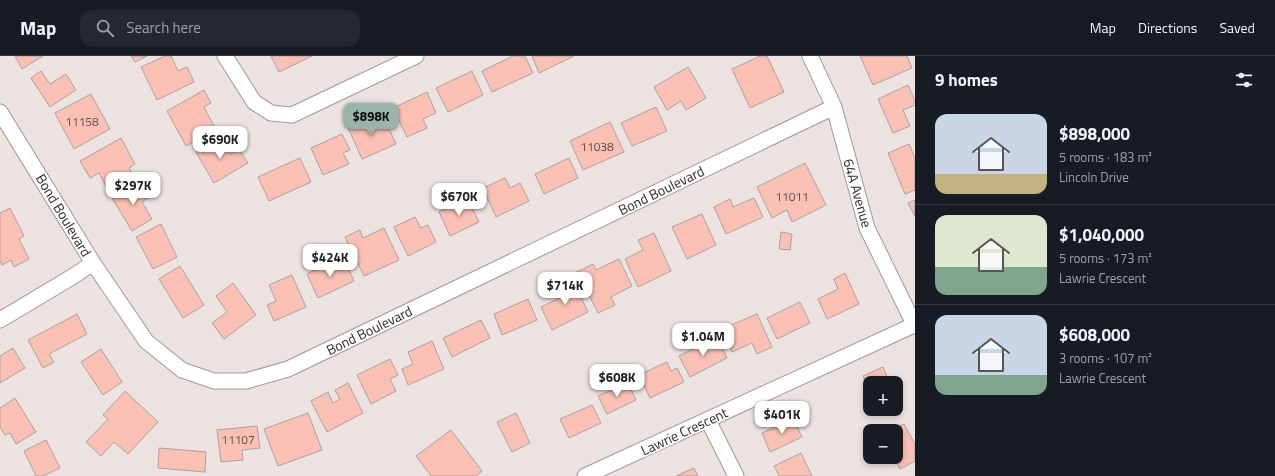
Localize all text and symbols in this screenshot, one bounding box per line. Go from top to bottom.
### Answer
search box [80,10,360,46]
text: Map [20,13,56,42]
text: Search here [126,16,201,39]
icon: search [94,17,116,39]
text: Map [1090,17,1116,38]
text: Directions [1138,17,1197,38]
text: Saved [1219,17,1255,38]
text: 9 homes [935,67,998,93]
icon: filters [1233,69,1255,91]
pin: $898K [343,103,399,137]
text: $898K [353,106,389,126]
house number: 11158 [65,112,99,131]
text: $898,000 [1059,121,1130,147]
pin: $690K [192,126,248,160]
text: $690K [202,129,238,149]
icon: home [967,130,1015,178]
house number: 11038 [580,137,614,156]
text: 5 rooms · 183 m² [1059,147,1152,167]
street label: 64A Avenue [838,156,878,230]
street label: Bond Boulevard [614,160,708,220]
text: Lincoln Drive [1059,167,1129,187]
street label: Bond Boulevard [31,170,97,260]
pin: $297K [105,172,161,206]
text: $297K [115,175,151,195]
pin: $670K [431,183,487,217]
text: $670K [441,186,477,206]
house number: 11011 [775,187,809,206]
text: $1,040,000 [1059,222,1144,248]
icon: home [967,231,1015,279]
pin: $424K [302,244,358,278]
text: $424K [312,247,348,267]
text: 5 rooms · 173 m² [1059,248,1152,268]
text: Lawrie Crescent [1059,268,1146,288]
pin: $714K [537,272,593,306]
text: $714K [547,275,583,295]
street label: Bond Boulevard [322,300,416,360]
text: $608,000 [1059,322,1130,348]
pin: $1.04M [670,323,736,357]
text: $1.04M [681,326,725,346]
icon: home [967,331,1015,379]
text: 3 rooms · 107 m² [1059,348,1152,368]
pin: $608K [589,364,645,398]
text: $608K [599,367,635,387]
text: Lawrie Crescent [1059,368,1146,388]
map controls [863,376,903,464]
button: + [863,376,903,416]
pin: $401K [754,401,810,435]
street label: Lawrie Crescent [637,402,731,460]
text: $401K [764,404,800,424]
button: − [863,424,903,464]
house number: 11107 [221,430,255,449]

